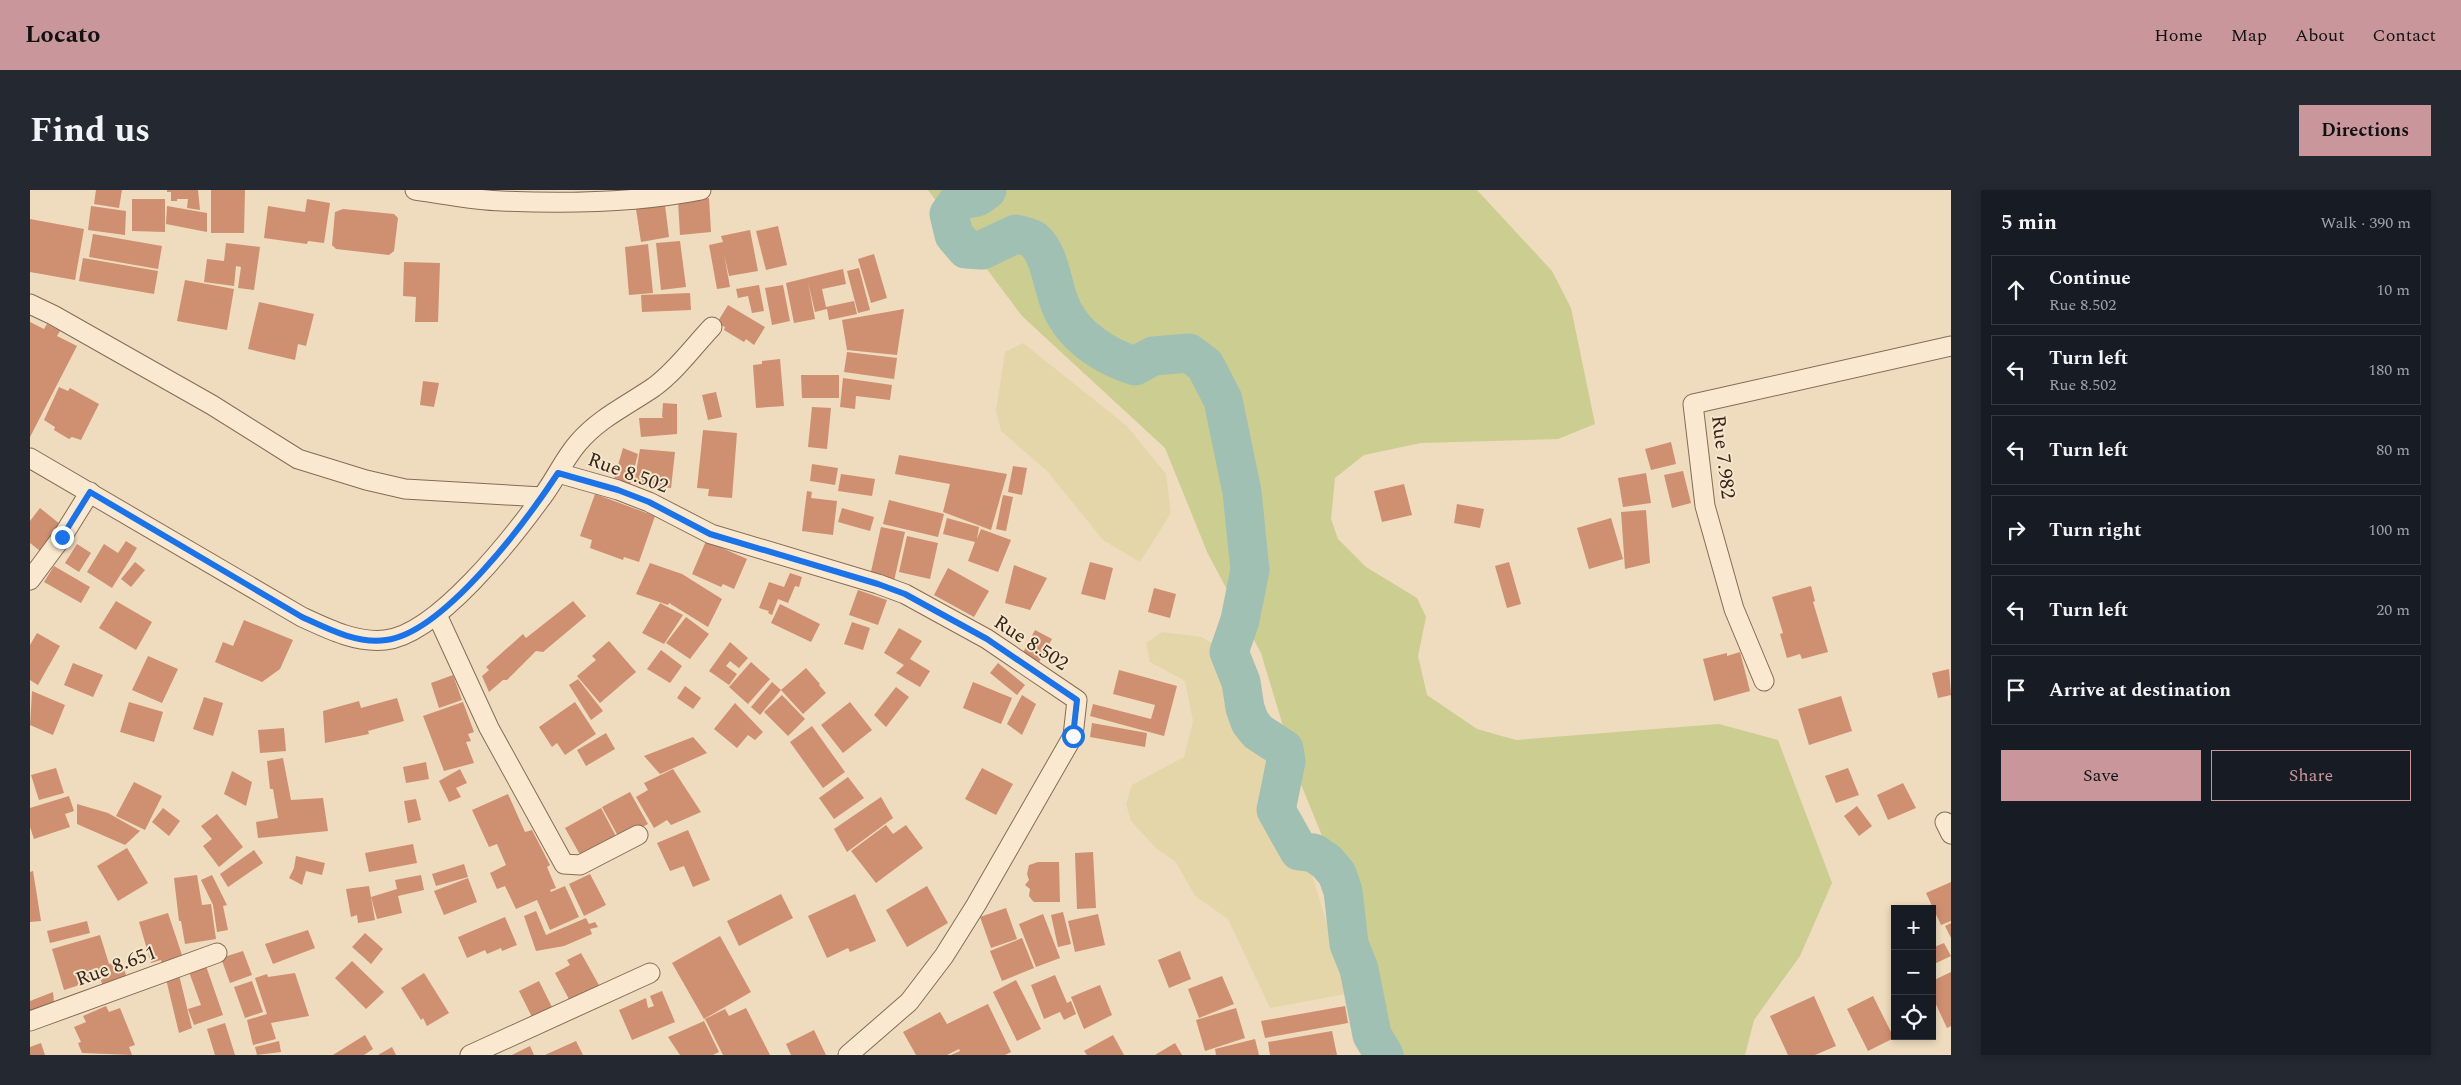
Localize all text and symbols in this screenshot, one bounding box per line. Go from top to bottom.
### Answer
text: Locato [25,17,100,53]
text: Home [2154,22,2203,49]
text: Map [2231,22,2267,49]
text: About [2295,22,2345,49]
text: Contact [2373,22,2436,49]
text: Find us [30,104,150,157]
button: Directions [2299,105,2431,156]
text: 5 min [2001,207,2057,239]
text: Walk · 390 m [2320,211,2411,235]
text: Continue [2049,264,2131,293]
icon: ahead [2002,276,2030,304]
text: 10 m [2376,278,2410,302]
text: Rue 8.502 [2049,293,2116,317]
text: Turn left [2049,344,2128,373]
icon: left [2002,356,2030,384]
text: 180 m [2368,358,2410,382]
text: Rue 8.502 [2049,373,2116,397]
street label: Rue 7.982 [1703,413,1743,501]
icon: left [2002,436,2030,464]
text: Turn left [2049,436,2128,465]
text: 80 m [2376,438,2410,462]
street label: Rue 8.502 [583,445,673,501]
icon: right [2002,516,2030,544]
text: Turn right [2049,516,2142,545]
text: 100 m [2368,518,2410,542]
route end [51,526,74,549]
icon: left [2002,596,2030,624]
text: Turn left [2049,596,2128,625]
text: 20 m [2376,598,2410,622]
street label: Rue 8.502 [988,608,1074,678]
icon: arrive [2002,676,2030,704]
text: Arrive at destination [2049,676,2231,705]
route start [1062,725,1085,748]
button: Save [2001,750,2201,801]
button: Share [2211,750,2411,801]
map controls [1891,905,1936,1040]
button: + [1891,905,1936,950]
street label: Rue 8.651 [71,938,161,994]
button: − [1891,950,1936,995]
button: locate [1891,995,1936,1040]

